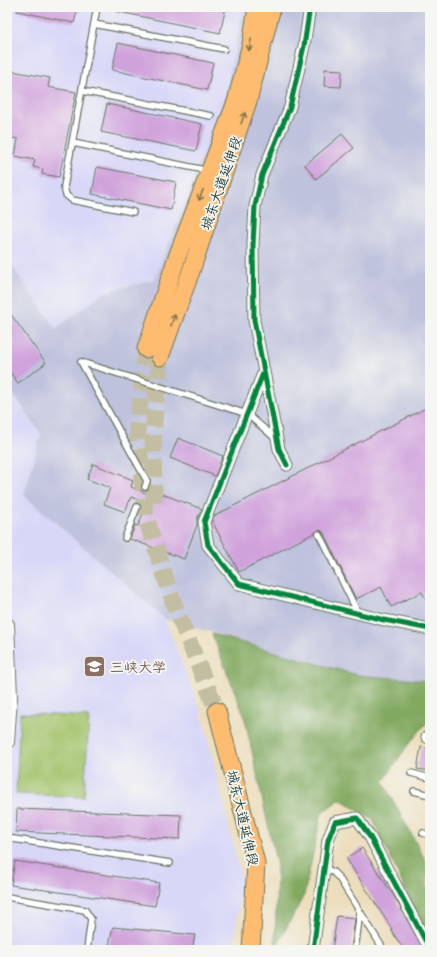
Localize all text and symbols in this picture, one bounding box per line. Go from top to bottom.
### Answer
one-way arrow [246,39,254,52]
one-way arrow [240,111,247,124]
street label: 城东大道延伸段 [197,134,248,233]
one-way arrow [196,189,204,201]
one-way arrow [170,314,178,326]
school or university icon: 三峡大学 [82,654,108,680]
place label: 三峡大学 [110,659,166,679]
street label: 城东大道延伸段 [220,768,262,868]

